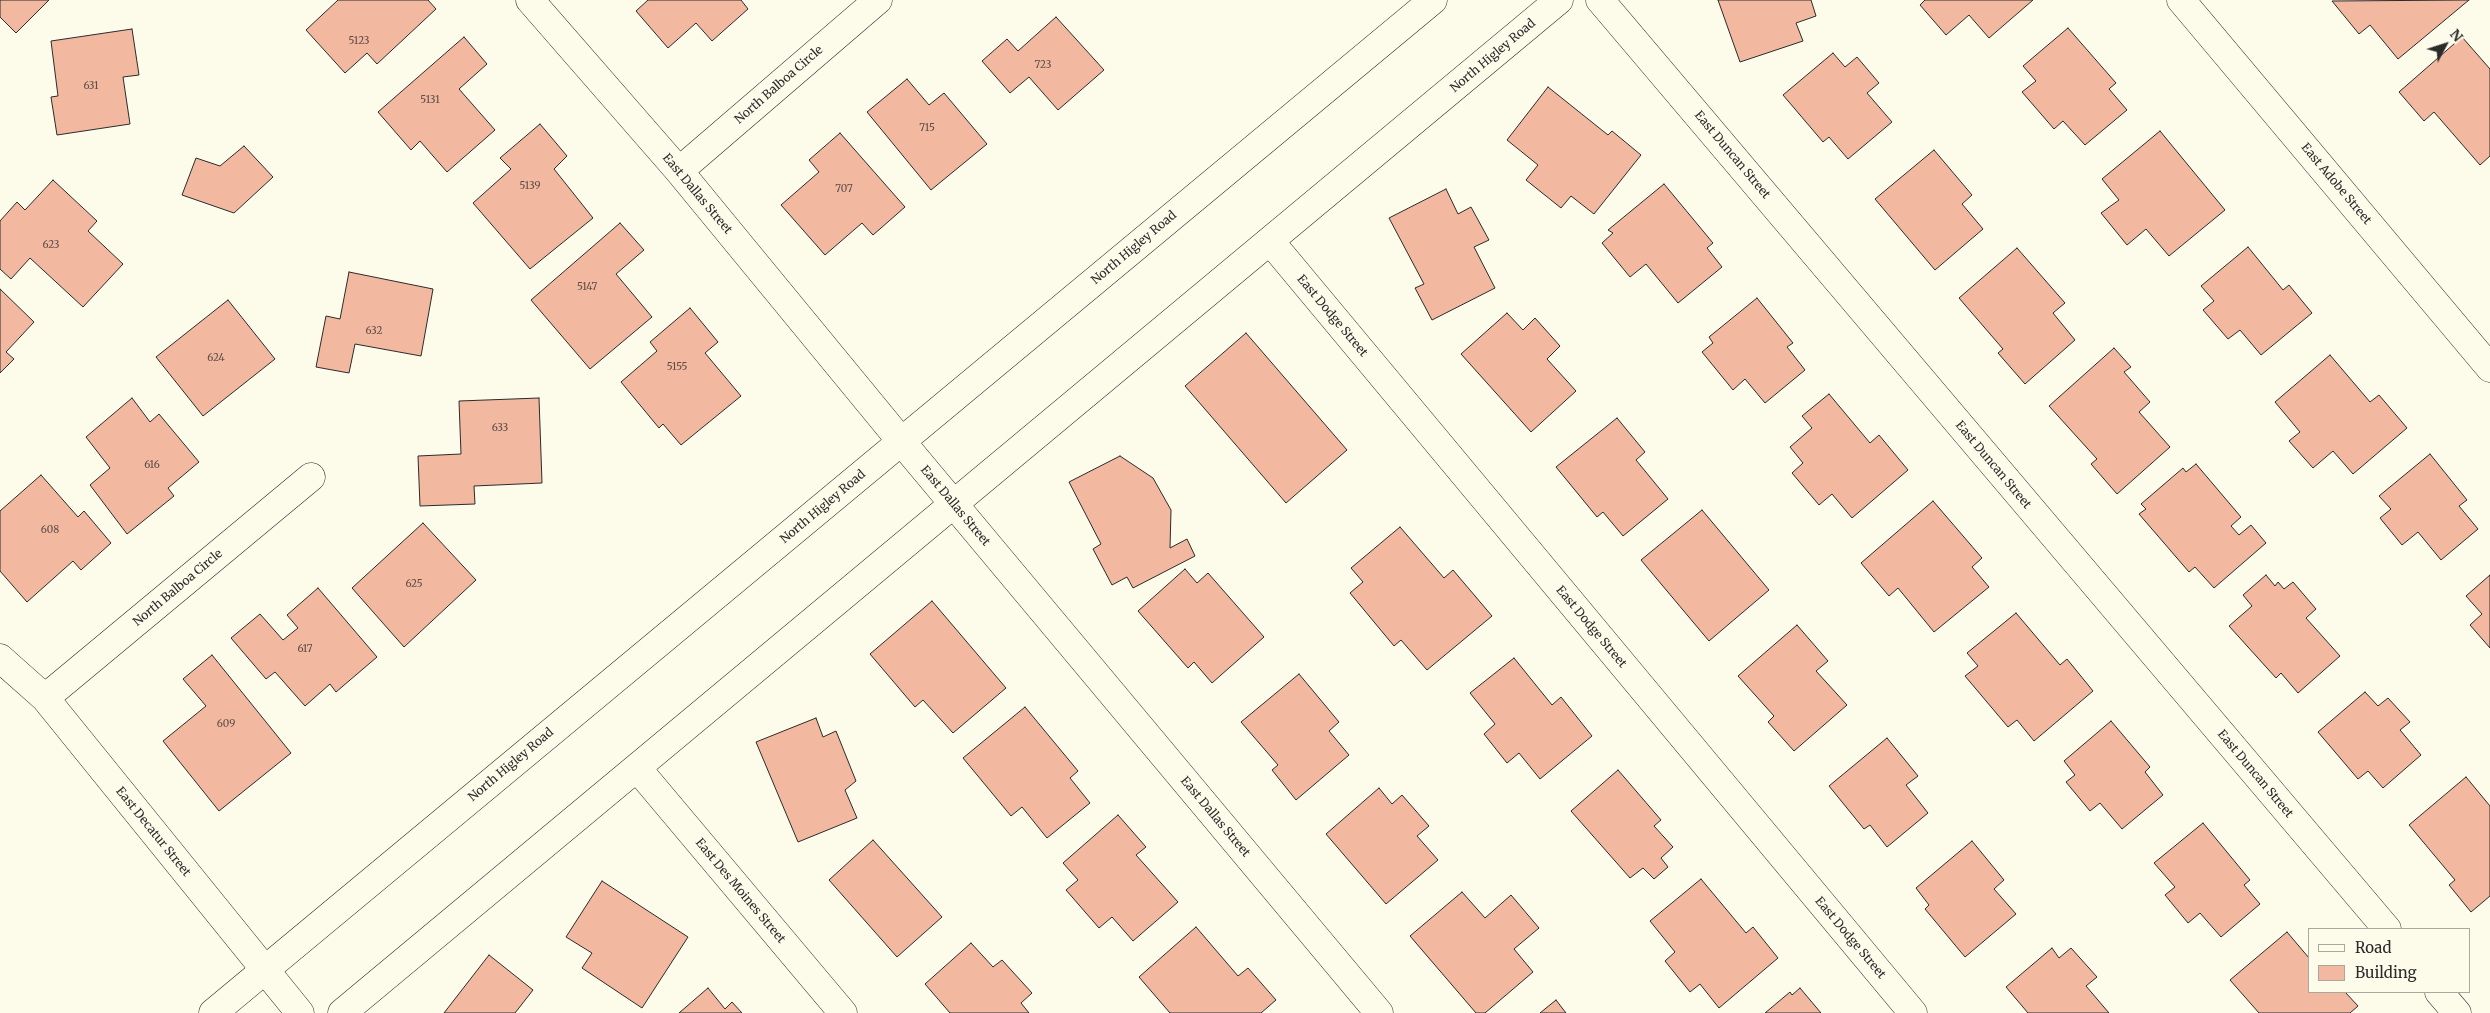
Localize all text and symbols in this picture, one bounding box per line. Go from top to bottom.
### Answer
street label: North Higley Road [1448,16,1538,96]
north arrow [2420,20,2470,70]
text: N [2446,25,2467,45]
house number: 5123 [348,35,370,47]
street label: North Balboa Circle [732,43,826,127]
house number: 723 [1035,59,1051,71]
house number: 631 [83,80,99,92]
house number: 5131 [420,94,440,106]
street label: East Duncan Street [1691,108,1773,202]
house number: 715 [919,122,935,134]
street label: East Adobe Street [2298,140,2374,228]
street label: East Dallas Street [659,151,735,237]
house number: 5139 [519,180,541,192]
house number: 707 [835,183,853,195]
street label: North Higley Road [1089,208,1179,288]
house number: 623 [43,239,59,251]
street label: East Dodge Street [1294,272,1370,360]
house number: 5147 [577,281,597,293]
house number: 632 [366,325,382,337]
house number: 624 [207,352,225,364]
house number: 5155 [667,361,687,373]
street label: East Duncan Street [1952,418,2034,512]
house number: 633 [492,422,508,434]
house number: 616 [144,459,160,471]
street label: East Dallas Street [917,463,993,549]
street label: North Higley Road [778,467,868,547]
house number: 608 [41,524,59,536]
street label: North Balboa Circle [130,547,226,629]
house number: 625 [405,578,423,590]
street label: East Dodge Street [1553,583,1629,671]
house number: 617 [297,643,313,655]
house number: 609 [217,718,235,730]
street label: North Higley Road [466,725,556,805]
street label: East Duncan Street [2214,727,2296,821]
street label: East Dallas Street [1177,774,1253,860]
street label: East Decatur Street [113,784,193,880]
street label: East Des Moines Street [692,836,788,946]
street label: East Dodge Street [1812,894,1888,982]
legend [2308,928,2470,993]
text: Road [2355,938,2391,957]
text: Building [2355,963,2417,982]

